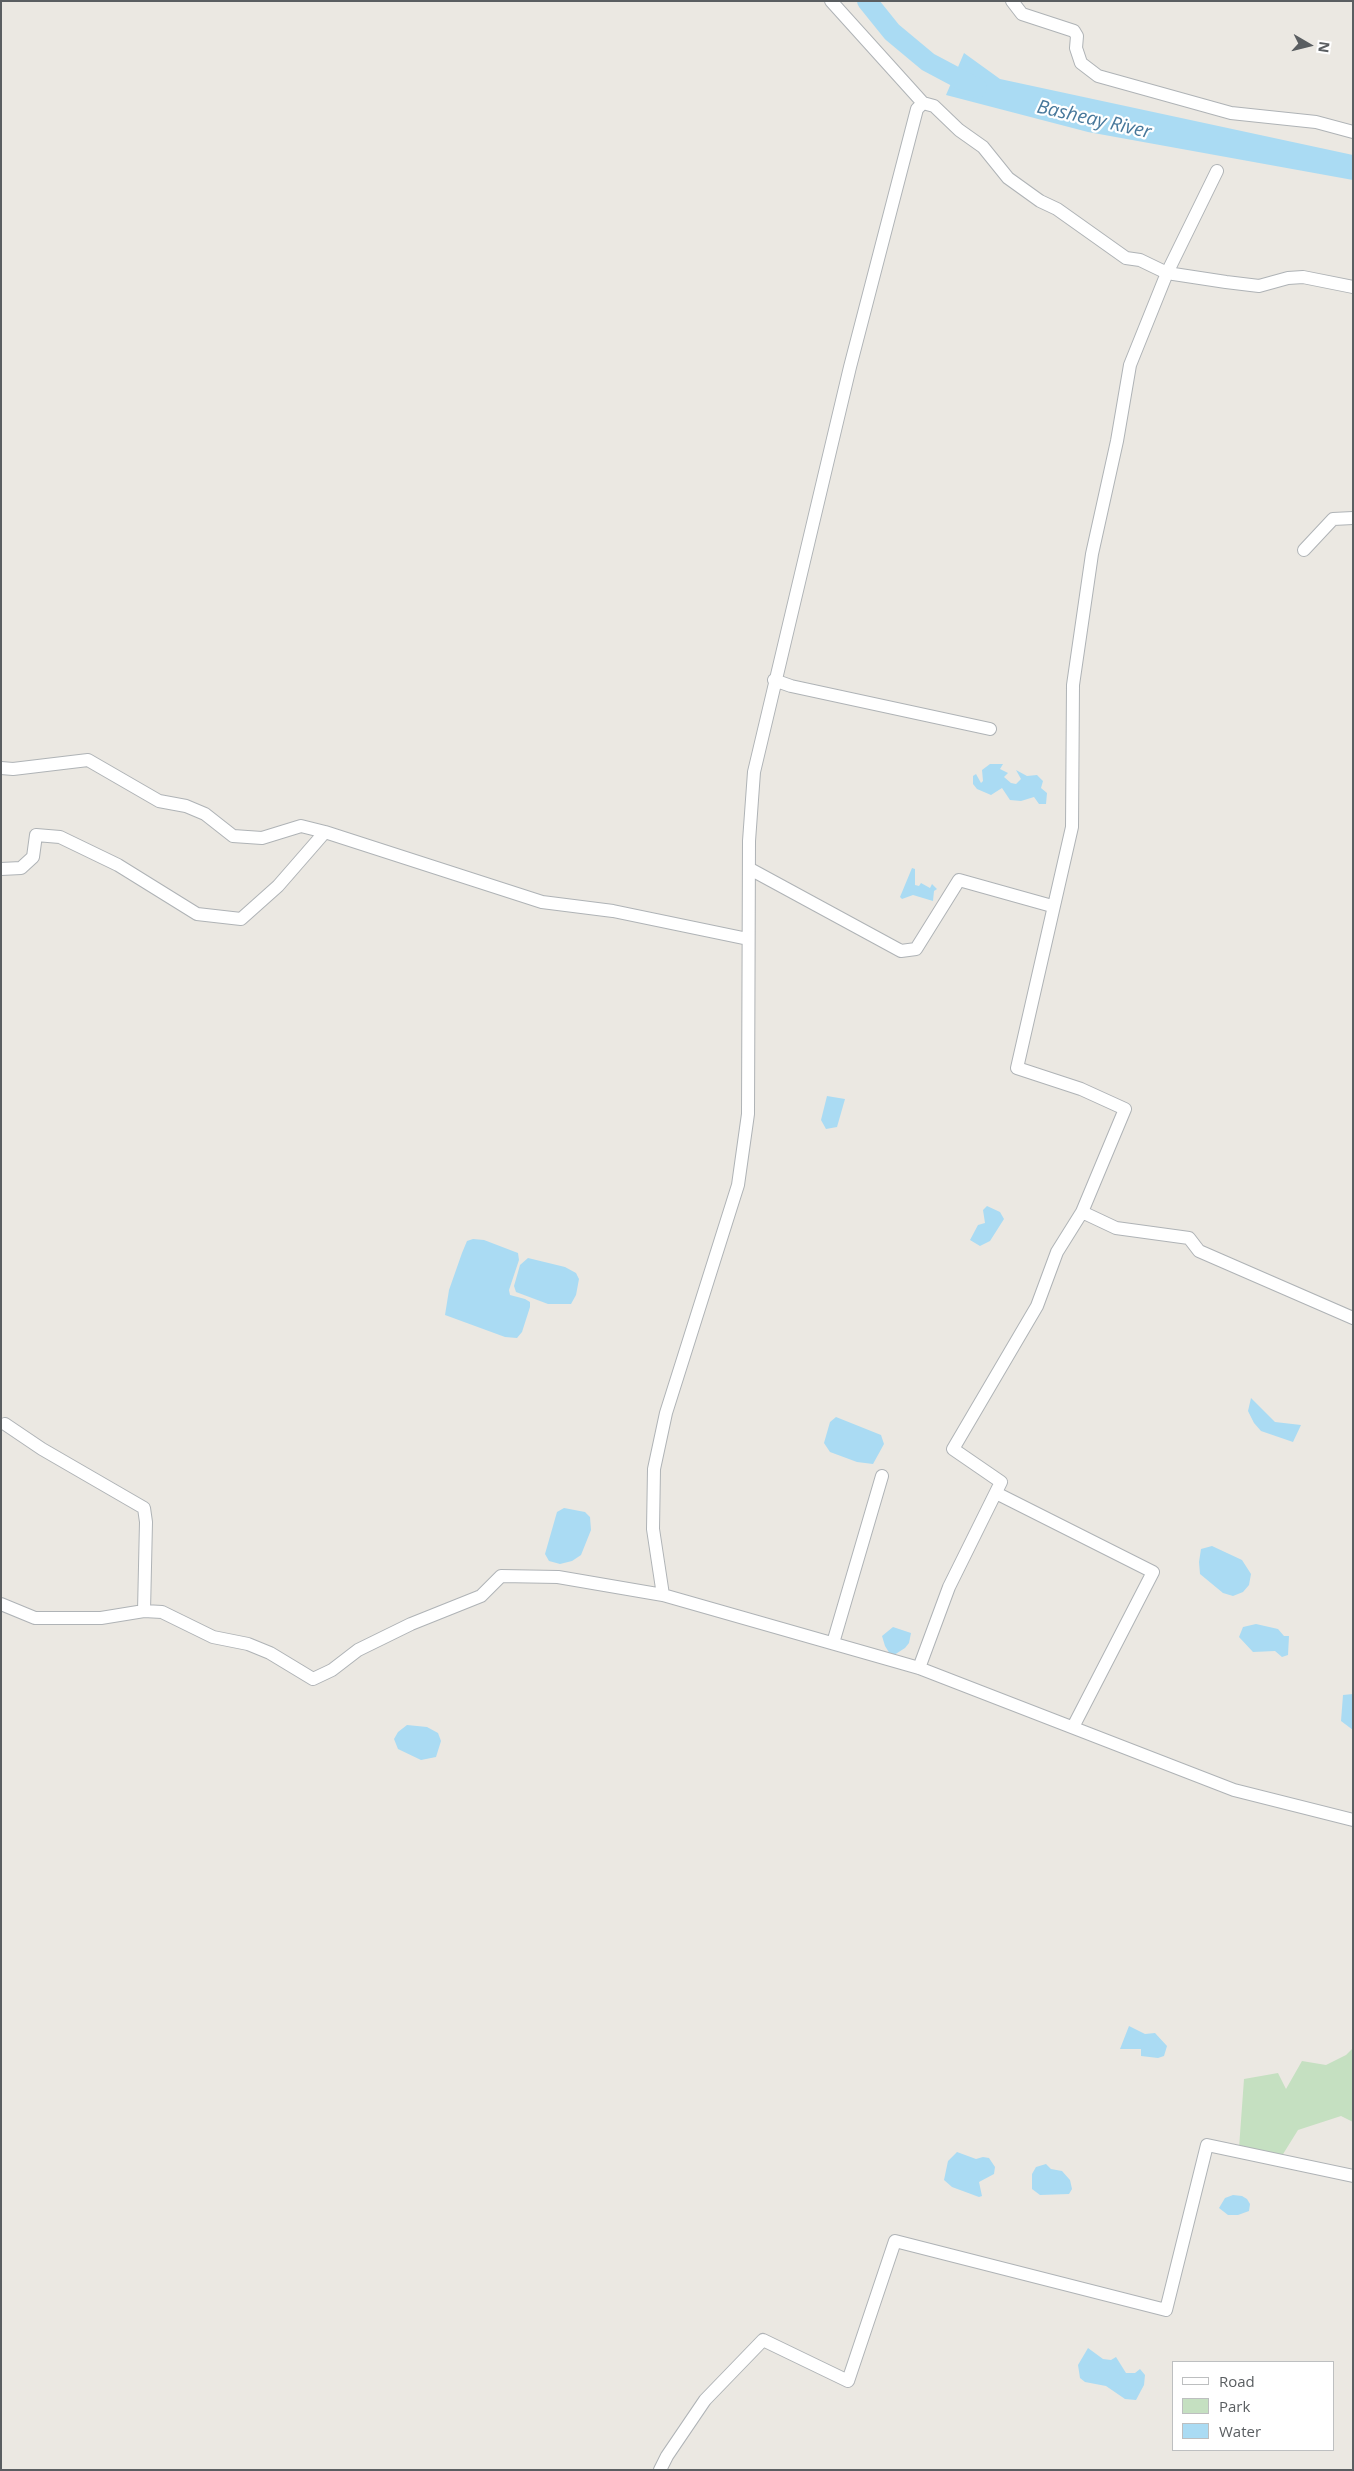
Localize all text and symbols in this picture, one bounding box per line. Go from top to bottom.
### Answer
north arrow [1284,20,1334,70]
text: N [1314,40,1335,54]
water label: Basheay River [1035,96,1153,144]
legend [1172,2361,1334,2451]
text: Road [1219,2371,1255,2391]
text: Park [1219,2396,1250,2416]
text: Water [1219,2421,1261,2441]

